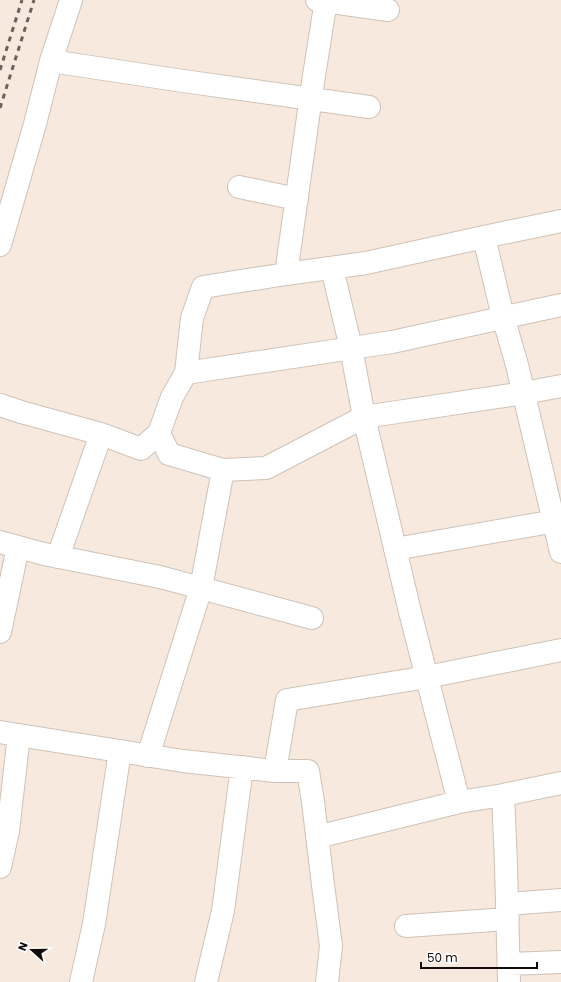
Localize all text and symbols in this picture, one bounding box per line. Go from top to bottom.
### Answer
north arrow [12,930,52,970]
text: N [14,940,32,953]
scale bar [421,944,537,970]
text: 50 m [427,949,458,966]

